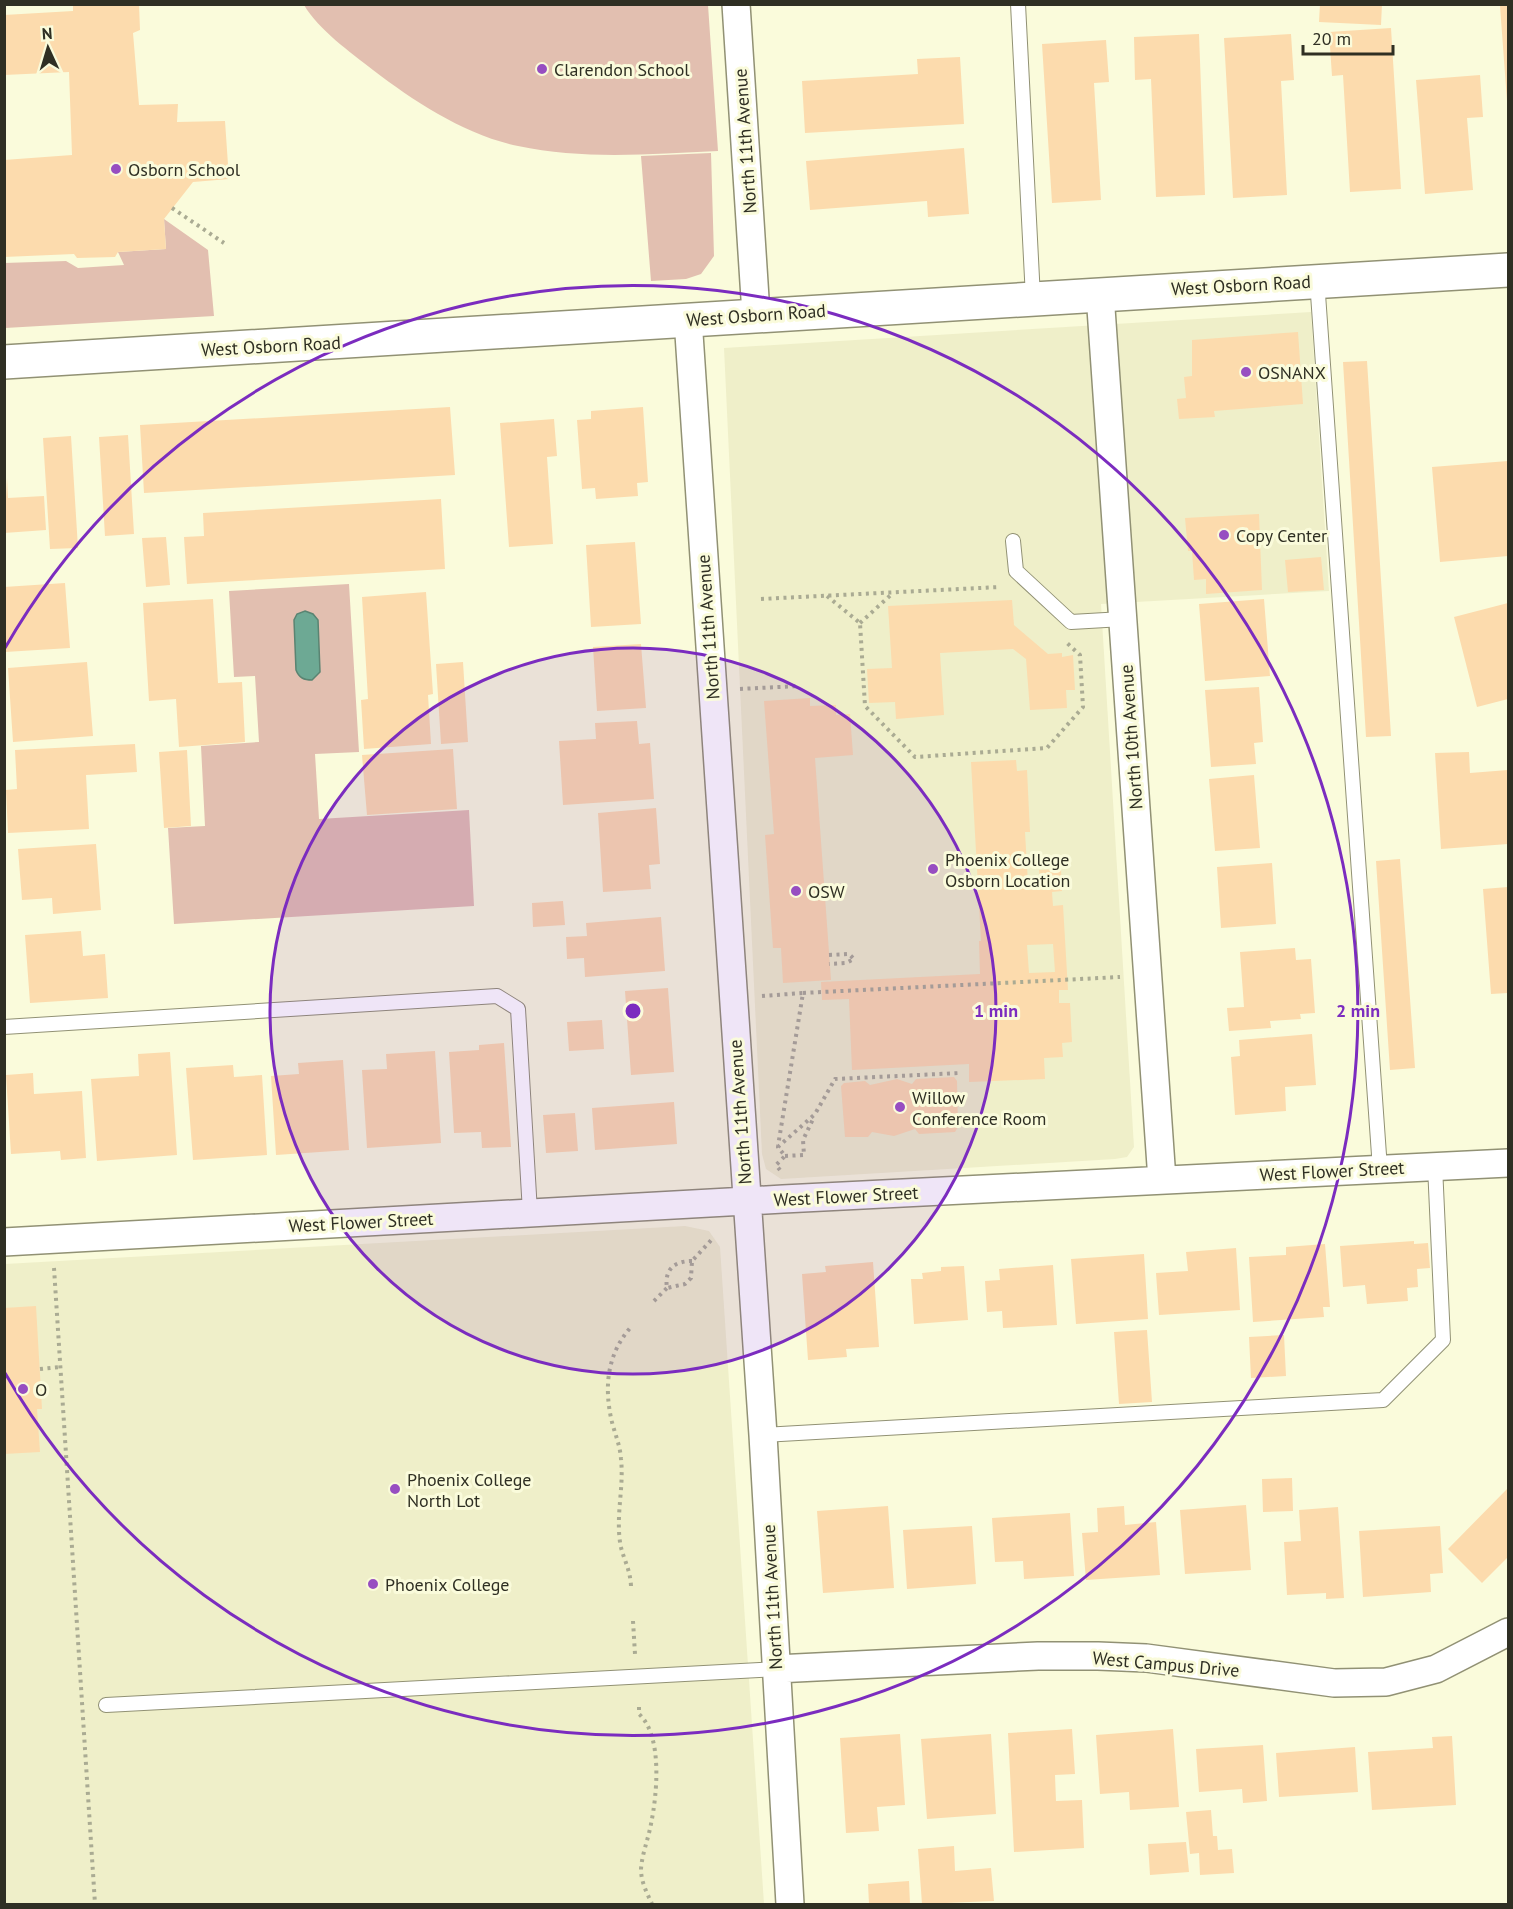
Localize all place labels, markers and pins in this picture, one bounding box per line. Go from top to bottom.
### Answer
place label: Clarendon School [554,58,690,81]
marker: Clarendon School [535,62,549,76]
place label: Osborn School [128,158,241,181]
marker: Osborn School [109,162,123,176]
place label: OSNANX [1258,361,1326,384]
marker: OSNANX [1239,365,1253,379]
place label: Copy Center [1236,524,1327,547]
marker: Copy Center [1217,528,1231,542]
place label: Phoenix College Osborn Location [945,848,1070,892]
marker: Phoenix College Osborn Location [926,862,940,876]
place label: OSW [808,880,845,903]
marker: OSW [789,884,803,898]
centre of rings [623,1001,643,1021]
place label: Willow Conference Room [912,1086,1046,1130]
marker: Willow Conference Room [893,1100,907,1114]
place label: O [35,1378,47,1401]
marker: O [16,1382,30,1396]
place label: Phoenix College North Lot [407,1468,531,1512]
marker: Phoenix College North Lot [388,1482,402,1496]
place label: Phoenix College [385,1573,509,1596]
marker: Phoenix College [366,1577,380,1591]

